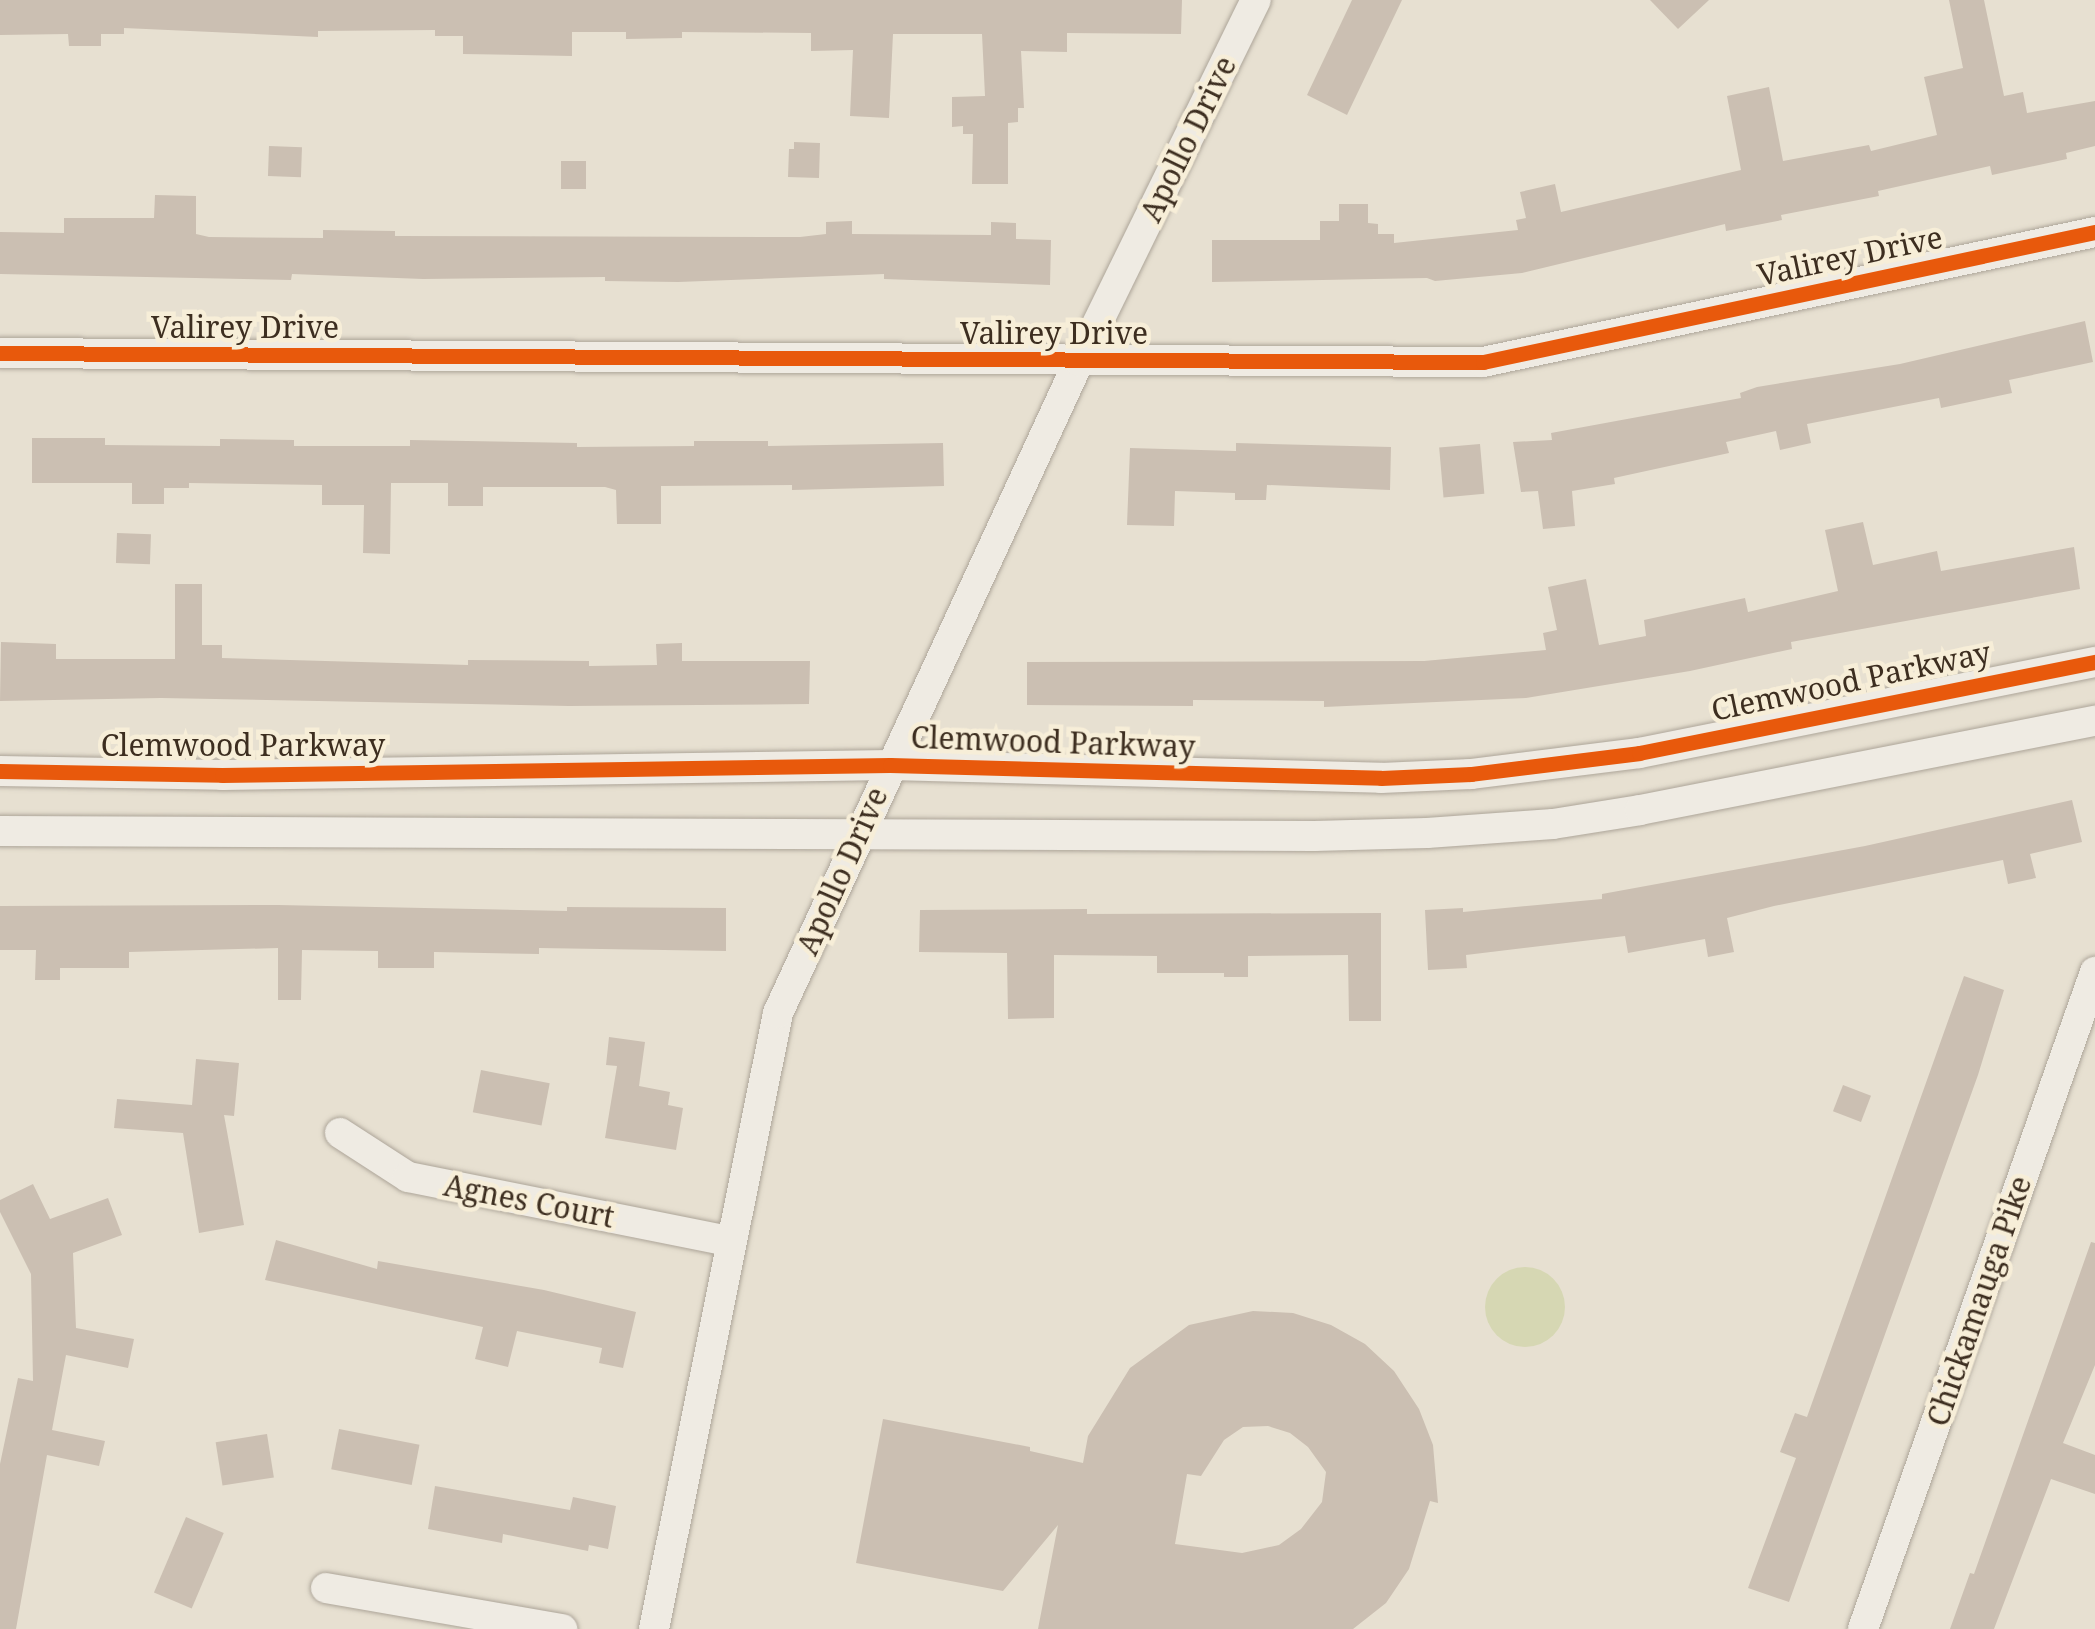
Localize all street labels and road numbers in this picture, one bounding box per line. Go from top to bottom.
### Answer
street label: Apollo Drive [1132,50,1244,228]
street label: Valirey Drive [1754,219,1946,293]
street label: Valirey Drive [151,309,339,345]
street label: Valirey Drive [960,315,1148,351]
street label: Clemwood Parkway [1708,634,1994,728]
street label: Clemwood Parkway [910,719,1196,765]
street label: Clemwood Parkway [101,727,385,763]
street label: Apollo Drive [789,782,895,960]
street label: Agnes Court [441,1167,617,1235]
street label: Chickamauga Pike [1919,1171,2039,1431]

